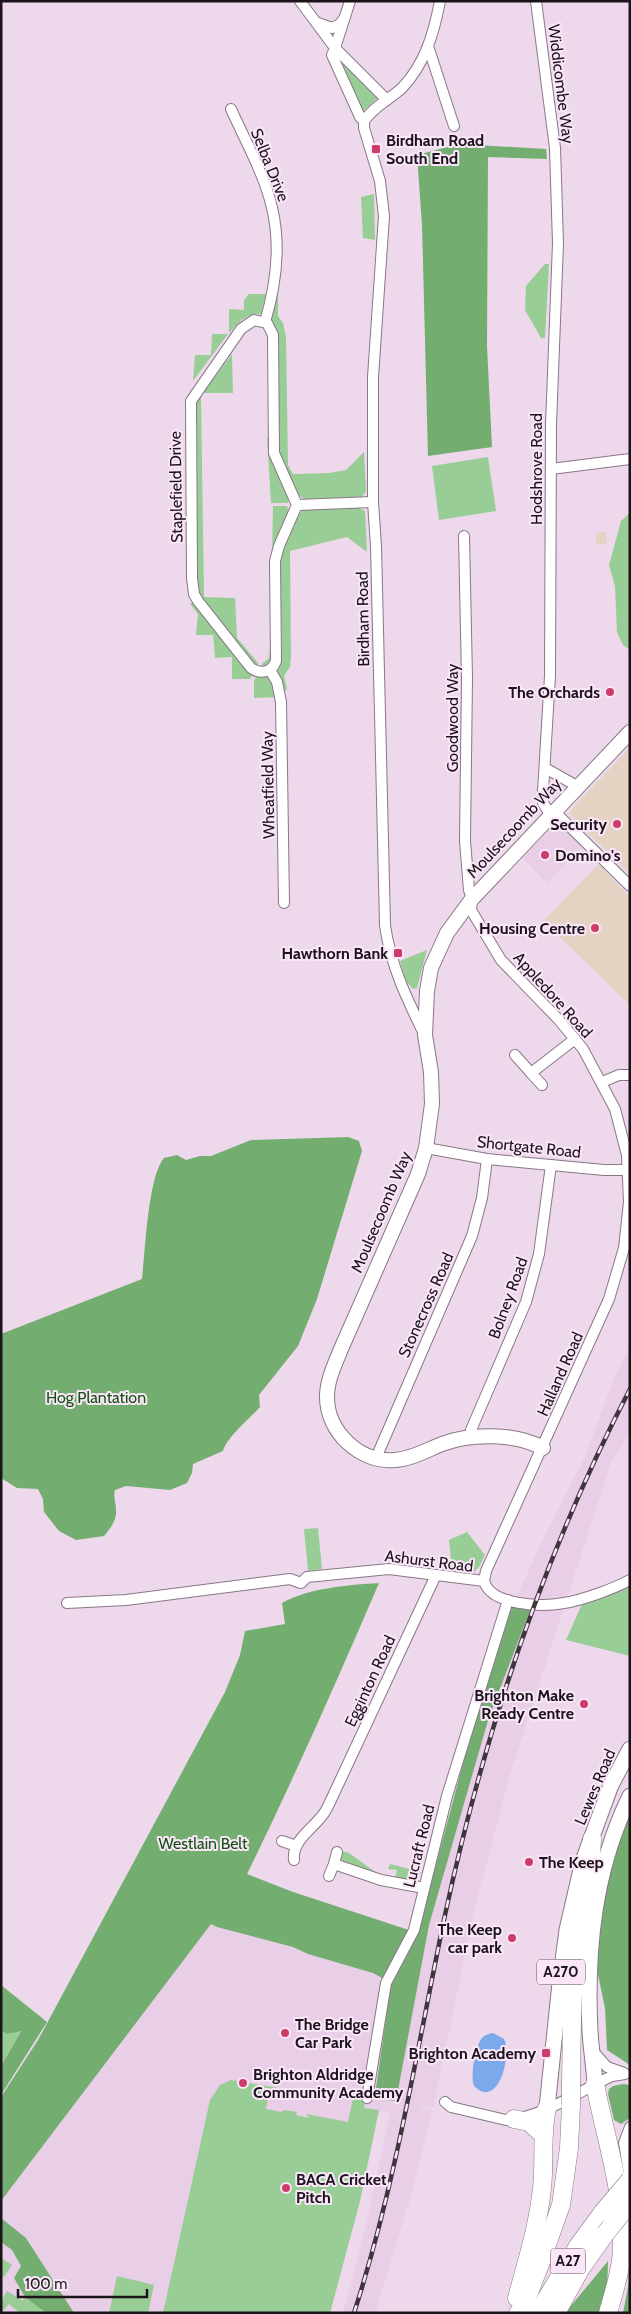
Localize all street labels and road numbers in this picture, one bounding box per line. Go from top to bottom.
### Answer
street label: Widdicombe Way [544,23,578,145]
street label: Selba Drive [247,126,293,204]
street label: Hodshrove Road [527,413,546,525]
street label: Staplefield Drive [166,431,186,543]
street label: Birdham Road [353,571,373,667]
street label: Goodwood Way [443,664,462,772]
street label: Wheatfield Way [258,731,278,839]
street label: Moulsecoomb Way [463,774,565,882]
street label: Appledore Road [510,948,596,1042]
street label: Shortgate Road [476,1132,582,1162]
street label: Moulsecoomb Way [347,1149,415,1275]
street label: Stonecross Road [394,1250,458,1360]
street label: Bolney Road [484,1255,532,1341]
street label: Halland Road [533,1329,587,1419]
street label: Ashurst Road [384,1546,474,1576]
street label: Egginton Road [341,1632,399,1730]
street label: Lewes Road [570,1746,620,1828]
street label: Lucraft Road [399,1802,439,1890]
road number: A270 [537,1960,585,1984]
road number: A27 [550,2248,586,2274]

